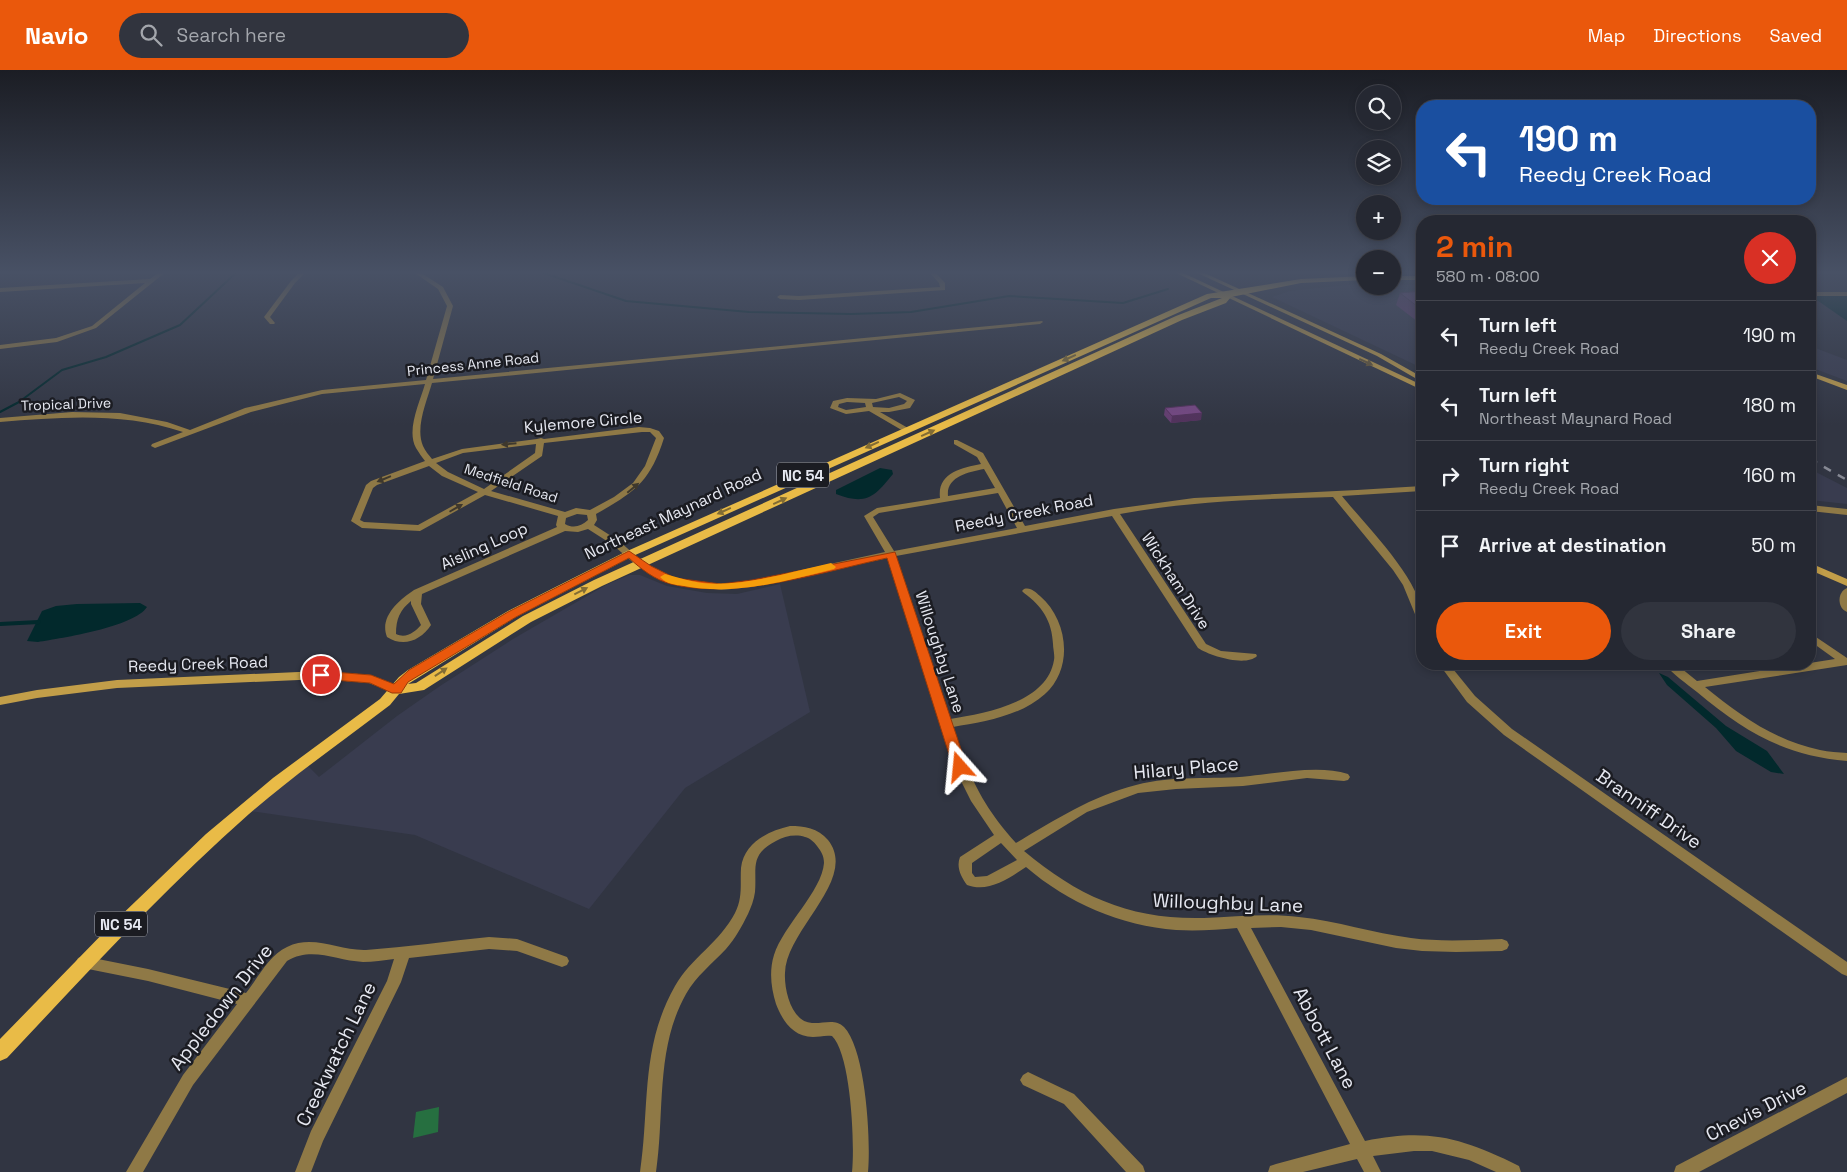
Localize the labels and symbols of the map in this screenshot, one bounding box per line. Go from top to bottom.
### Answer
street label: Princess Anne Road [406,348,540,380]
one-way arrow [1062,355,1076,363]
one-way arrow [1359,358,1373,366]
street label: Tropical Drive [21,393,111,415]
street label: Kylemore Circle [523,406,643,438]
one-way arrow [921,429,935,437]
one-way arrow [501,440,517,448]
one-way arrow [865,441,879,449]
street label: Medfield Road [462,459,560,507]
road number: NC 54 [777,462,829,488]
street label: Northeast Maynard Road [581,464,765,564]
one-way arrow [377,475,391,483]
one-way arrow [626,483,639,494]
street label: Reedy Creek Road [953,489,1095,537]
one-way arrow [773,496,787,504]
one-way arrow [450,504,463,513]
one-way arrow [717,507,731,515]
street label: Aisling Loop [437,517,531,575]
street label: Wickham Drive [1137,529,1215,633]
one-way arrow [574,587,589,595]
street label: Willoughby Lane [910,588,970,716]
street label: Reedy Creek Road [128,651,268,677]
pin [300,654,342,696]
one-way arrow [434,668,448,677]
position arrow [933,740,985,792]
street label: Hilary Place [1132,751,1240,785]
street label: Branniff Drive [1591,763,1707,855]
street label: Willoughby Lane [1152,888,1304,918]
road number: NC 54 [95,912,147,936]
street label: Appledown Drive [164,939,278,1075]
street label: Creekwatch Lane [290,978,382,1130]
street label: Abbott Lane [1288,983,1362,1093]
street label: Chevis Drive [1701,1075,1811,1147]

